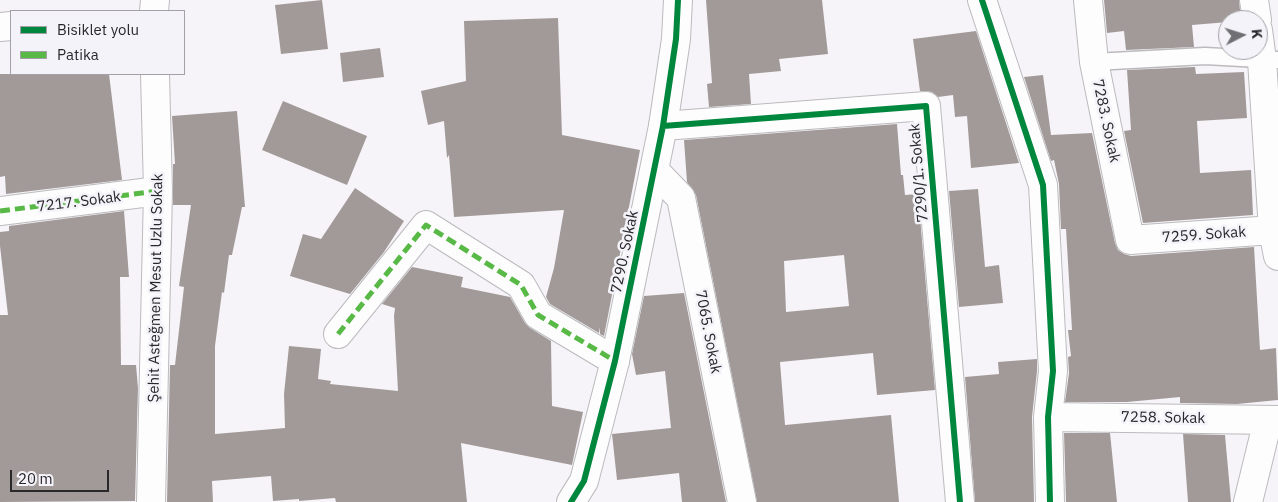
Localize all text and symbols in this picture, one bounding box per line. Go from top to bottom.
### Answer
legend [10,10,185,75]
north arrow [1218,10,1268,60]
text: Bisiklet yolu [57,20,139,39]
text: K [1248,28,1266,39]
text: Patika [57,45,99,64]
street label: 7283. Sokak [1088,78,1124,164]
street label: 7290/1. Sokak [906,123,932,223]
street label: Şehit Asteğmen Mesut Uzlu Sokak [145,173,167,403]
street label: 7217. Sokak [36,188,122,216]
street label: 7290. Sokak [607,209,643,295]
street label: 7259. Sokak [1161,223,1247,247]
street label: 7065. Sokak [691,289,725,375]
street label: 7258. Sokak [1121,408,1205,428]
scale bar [12,460,111,492]
text: 20 m [18,469,53,488]

